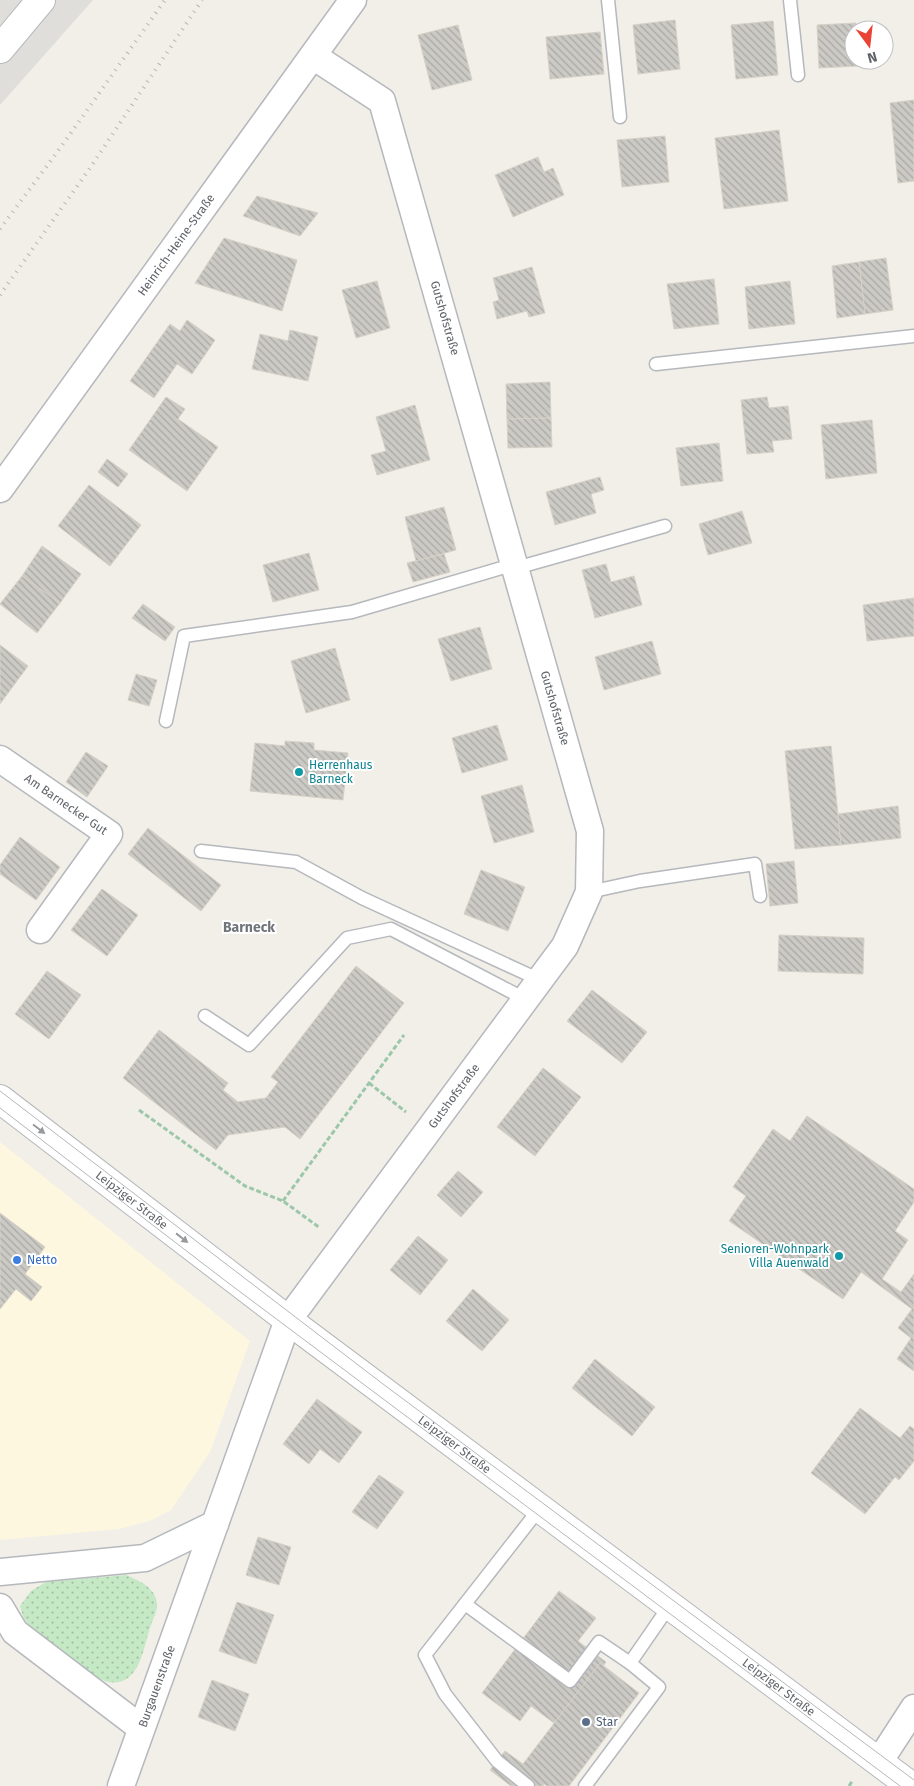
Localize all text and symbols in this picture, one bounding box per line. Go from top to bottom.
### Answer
north arrow [844,20,894,70]
text: N [866,48,879,66]
street label: Heinrich-Heine-Straße [135,191,218,299]
street label: Gutshofstraße [428,279,462,357]
street label: Gutshofstraße [538,669,572,747]
place label: Herrenhaus Barneck [309,758,373,786]
marker: Herrenhaus Barneck [293,766,305,778]
street label: Am Barnecker Gut [22,771,111,838]
district label: Barneck [223,919,275,936]
street label: Gutshofstraße [425,1061,482,1131]
one-way arrow [32,1123,45,1134]
street label: Leipziger Straße [93,1168,170,1232]
one-way arrow [175,1233,189,1243]
place label: Senioren-Wohnpark Villa Auenwald [721,1242,830,1270]
marker: Senioren-Wohnpark Villa Auenwald [833,1250,845,1262]
place label: Netto [27,1253,57,1267]
marker: Netto [11,1254,23,1266]
street label: Leipziger Straße [415,1413,494,1476]
street label: Burgauenstraße [136,1643,178,1729]
street label: Leipziger Straße [740,1655,818,1719]
place label: Star [596,1715,618,1729]
marker: Star [580,1716,592,1728]

